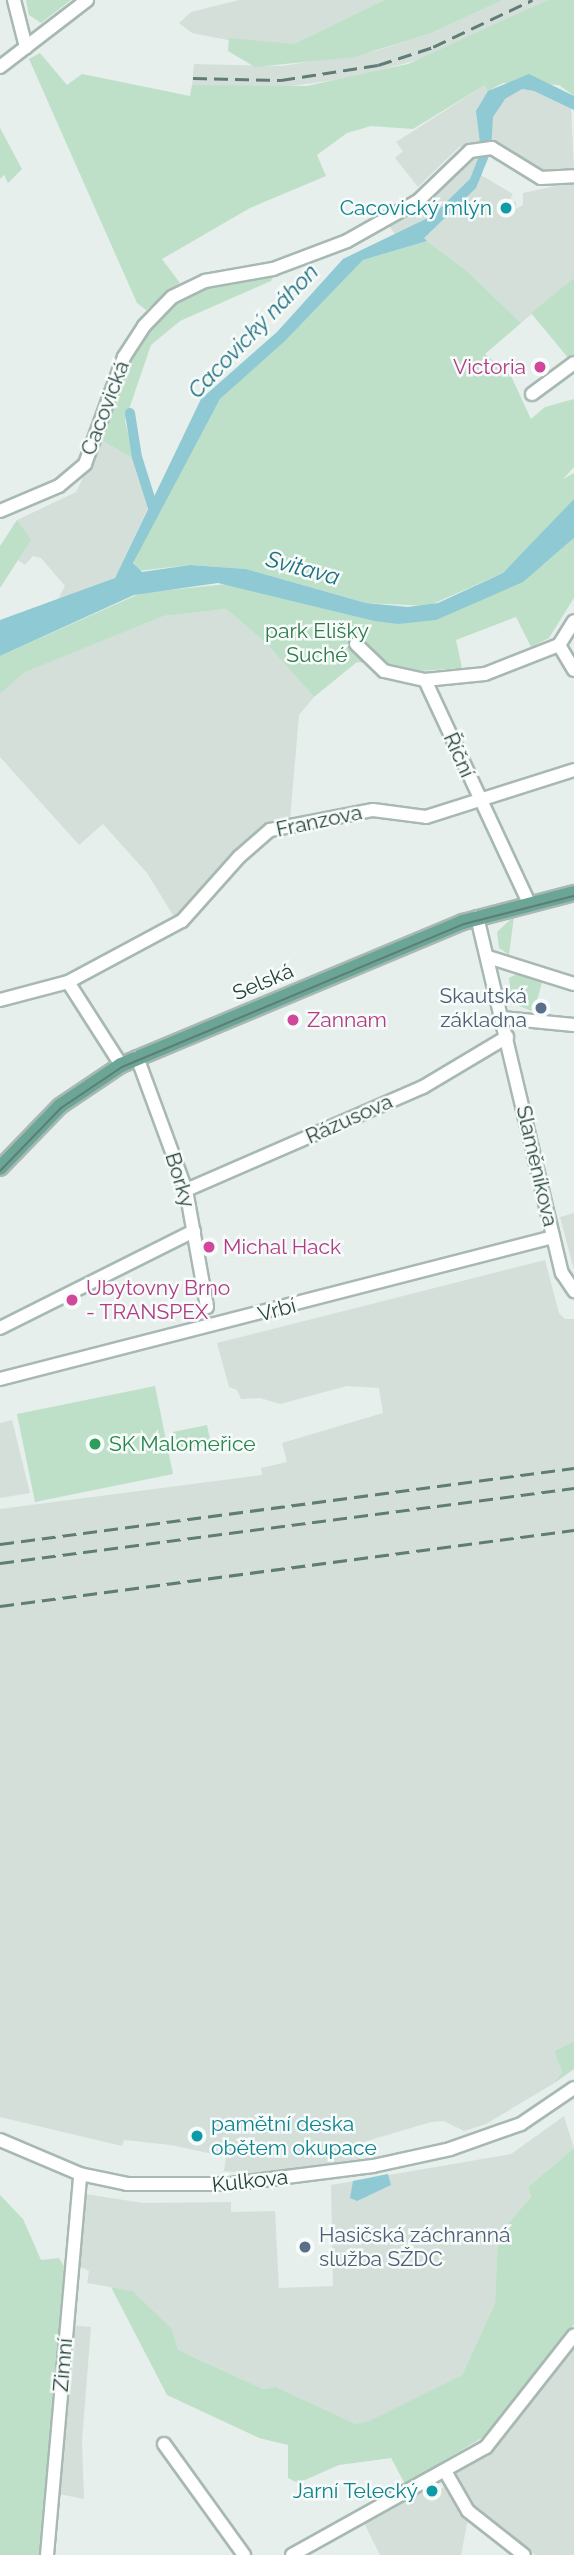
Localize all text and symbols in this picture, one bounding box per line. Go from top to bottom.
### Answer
place label: Cacovický mlýn [339,195,492,221]
marker: Cacovický mlýn [498,200,514,216]
water label: Cacovický náhon [182,258,324,404]
place label: Victoria [453,354,526,380]
street label: Cacovická [75,357,135,459]
marker: Victoria [532,359,548,375]
water label: Svitava [263,545,343,591]
park label: park Elišky Suché [265,618,369,668]
street label: Říční [438,729,480,781]
street label: Franzova [274,800,364,842]
street label: Selská [229,958,297,1006]
place label: Skautská základna [440,983,527,1033]
marker: Skautská základna [533,1000,549,1016]
place label: Zannam [307,1007,387,1033]
marker: Zannam [285,1012,301,1028]
street label: Rázusova [302,1089,396,1149]
street label: Slaměníkova [511,1103,563,1229]
street label: Borky [160,1149,200,1211]
place label: Michal Hack [223,1234,342,1260]
marker: Michal Hack [201,1239,217,1255]
place label: Ubytovny Brno - TRANSPEX [86,1275,231,1325]
marker: Ubytovny Brno - TRANSPEX [64,1292,80,1308]
street label: Vrbí [255,1293,299,1327]
place label: SK Malomeřice [109,1431,256,1457]
marker: SK Malomeřice [87,1436,103,1452]
place label: pamětní deska obětem okupace [211,2111,377,2161]
marker: pamětní deska obětem okupace [189,2128,205,2144]
street label: Kulkova [211,2164,289,2198]
place label: Hasičská záchranná služba SŽDC [319,2222,510,2272]
marker: Hasičská záchranná služba SŽDC [297,2239,313,2255]
street label: Zimní [48,2337,78,2393]
place label: Jarní Telecký [292,2478,418,2504]
marker: Jarní Telecký [424,2483,440,2499]

